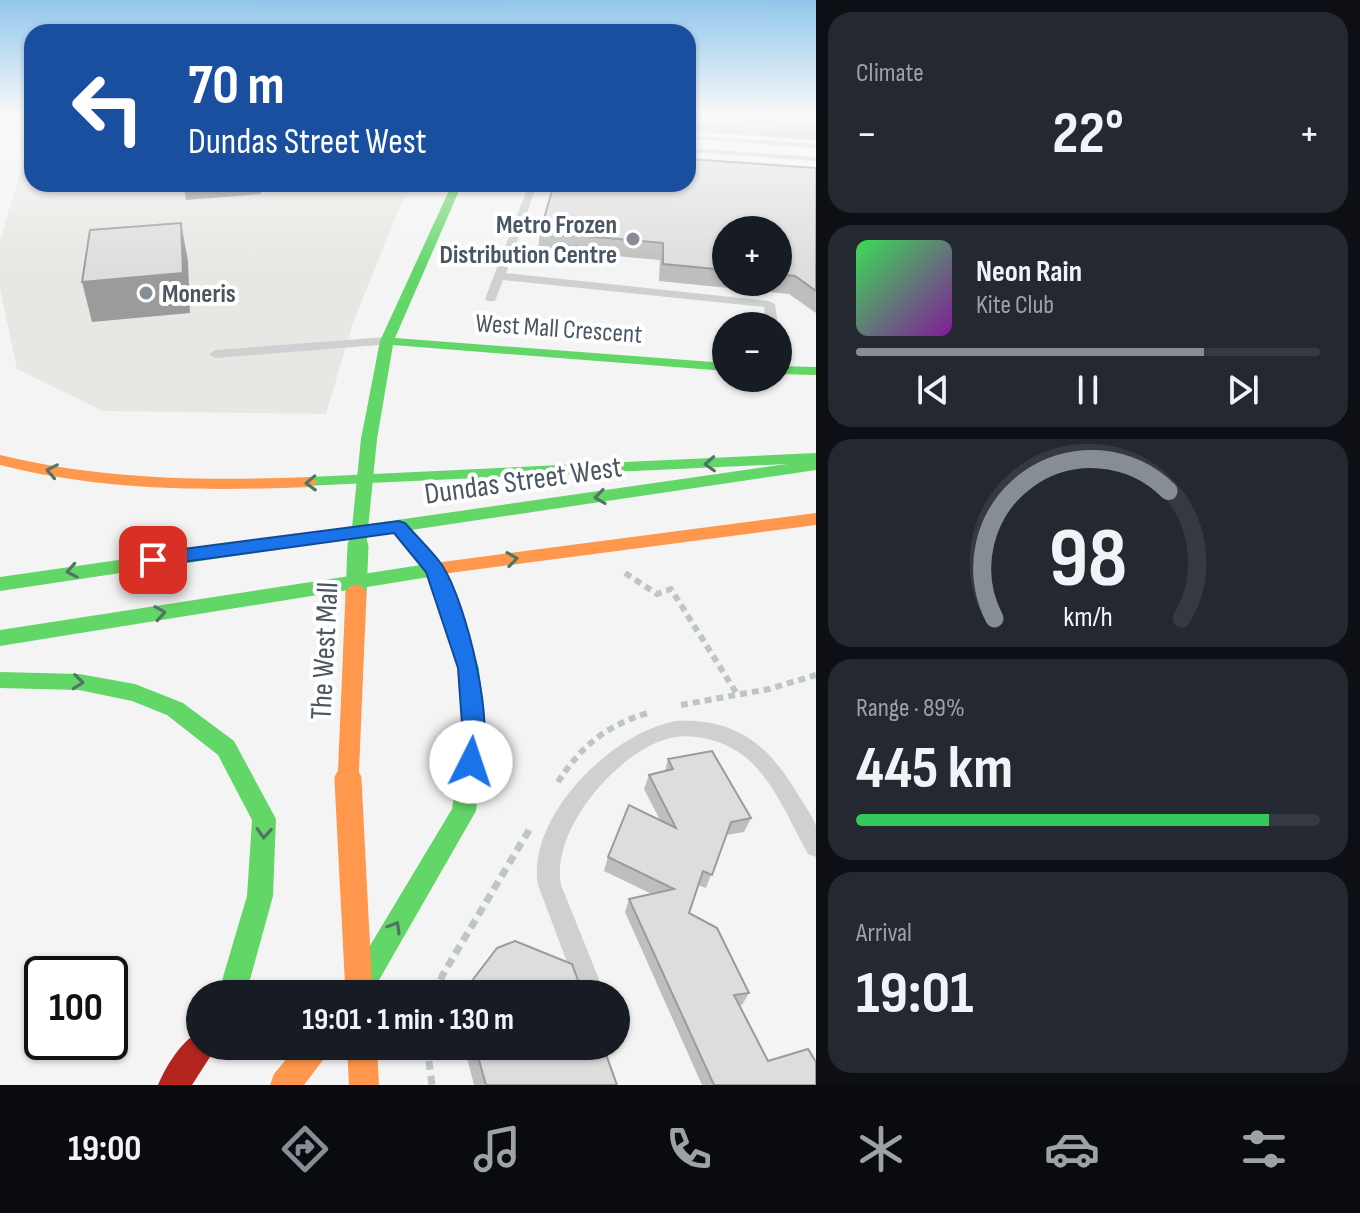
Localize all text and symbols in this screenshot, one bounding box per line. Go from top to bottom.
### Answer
text: 70 m [188,53,285,120]
icon: left [56,56,160,160]
text: Climate [856,58,924,89]
text: 22° [1052,98,1124,170]
text: − [856,108,878,161]
text: + [1298,108,1320,161]
text: Dundas Street West [188,121,427,164]
place label: Metro Frozen Distribution Centre [440,210,617,271]
map controls [712,216,792,392]
button: + [712,216,792,296]
marker: Metro Frozen Distribution Centre [624,230,642,248]
text: Neon Rain [976,254,1082,290]
place label: Moneris [162,279,236,310]
marker: Moneris [137,284,155,302]
text: Kite Club [976,290,1054,321]
street label: West Mall Crescent [475,308,643,351]
button: − [712,312,792,392]
icon: previous [911,368,955,412]
icon: pause [1066,368,1110,412]
icon: next [1221,368,1265,412]
street label: Dundas Street West [422,449,624,513]
one-way arrow [703,455,716,472]
one-way arrow [45,464,58,481]
one-way arrow [304,474,317,491]
one-way arrow [594,488,607,505]
text: 98 [1049,509,1127,609]
pin [119,526,187,594]
icon: arrive [131,538,175,582]
one-way arrow [506,551,519,568]
one-way arrow [65,562,79,579]
street label: The West Mall [303,581,347,721]
text: km/h [1063,600,1113,635]
one-way arrow [153,605,167,622]
one-way arrow [72,674,85,691]
text: Range · 89% [856,693,965,724]
position arrow [429,720,513,804]
text: 445 km [856,733,1013,805]
one-way arrow [255,827,272,840]
text: Arrival [856,918,912,949]
one-way arrow [385,921,401,936]
speed limit sign: 100 [24,956,128,1060]
text: 19:01 [856,958,973,1030]
text: 19:01 · 1 min · 130 m [302,1002,514,1038]
icon: directions [277,1121,333,1177]
icon: music [469,1121,525,1177]
icon: phone [661,1121,717,1177]
icon: climate [853,1121,909,1177]
icon: car [1044,1121,1100,1177]
icon: filters [1236,1121,1292,1177]
text: 19:00 [68,1128,141,1171]

